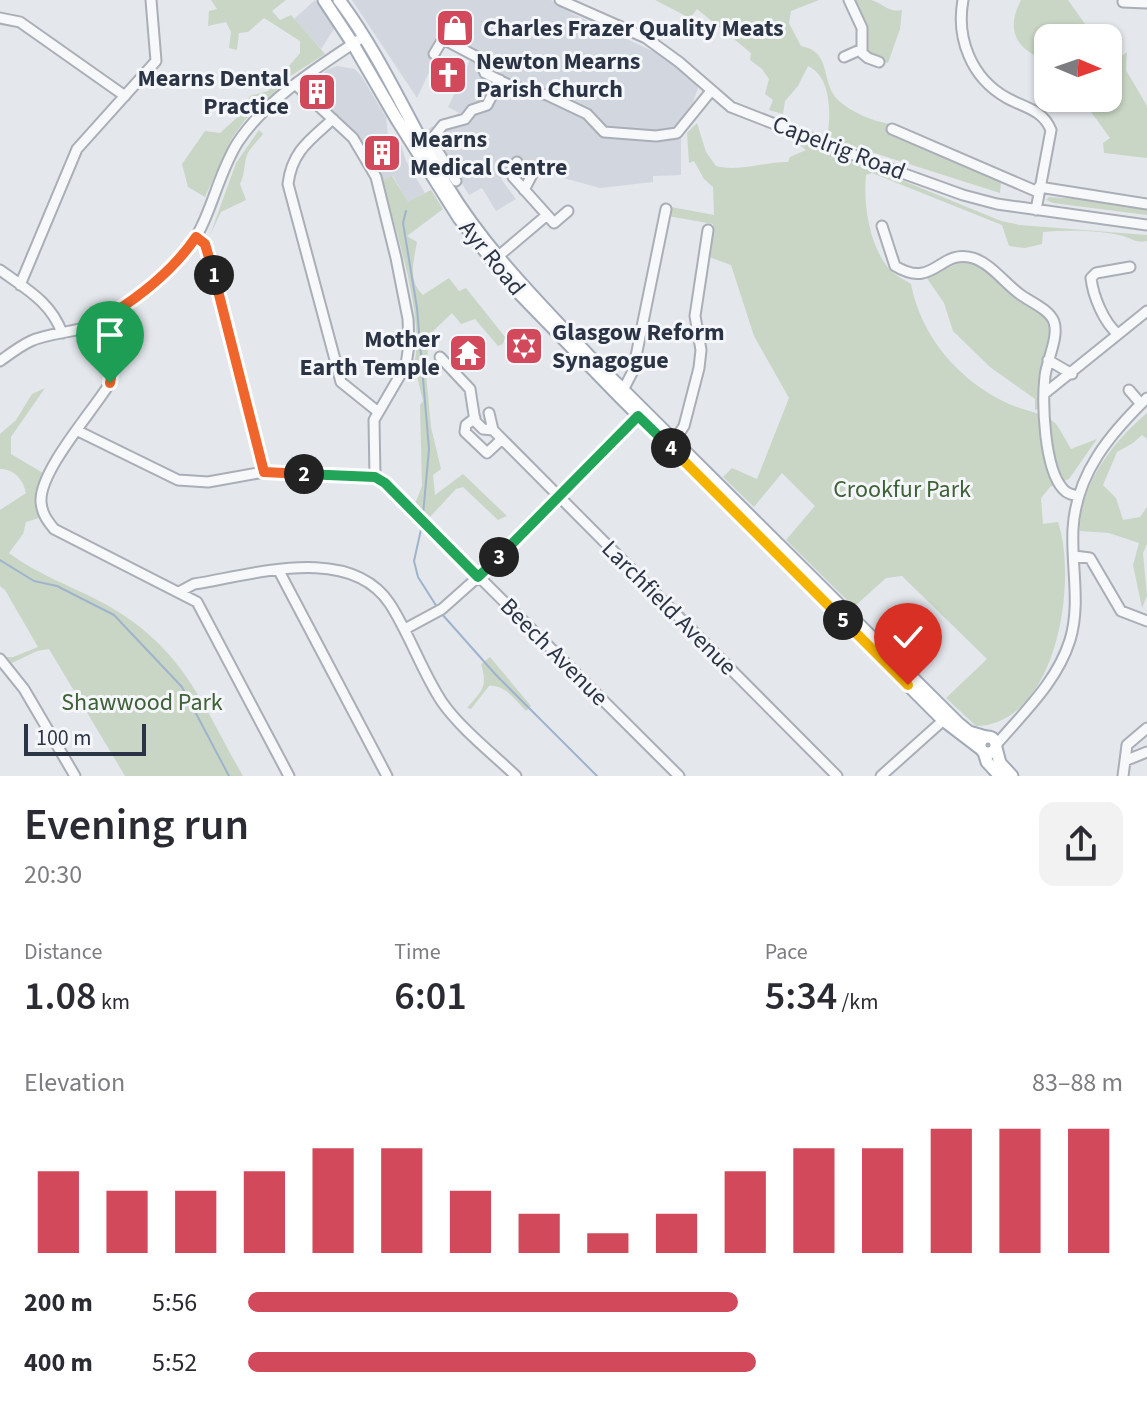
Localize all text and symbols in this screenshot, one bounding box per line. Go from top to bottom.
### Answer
shop icon: Charles Frazer Quality Meats [434,7,476,49]
place label: Charles Frazer Quality Meats [483,11,784,46]
north arrow [1034,24,1122,112]
map controls [1034,24,1122,112]
place label: Newton Mearns Parish Church [476,44,641,107]
church icon: Newton Mearns Parish Church [427,54,469,96]
place label: Mearns Dental Practice [138,61,289,124]
building icon: Mearns Dental Practice [296,71,338,113]
street label: Capelrig Road [767,107,911,189]
place label: Mearns Medical Centre [410,122,567,185]
building icon: Mearns Medical Centre [361,132,403,174]
street label: Ayr Road [450,213,534,303]
pin: 1 [194,255,234,295]
text: 1 [208,259,220,291]
pin [76,301,144,383]
icon: arrive [88,313,132,357]
place label: Glasgow Reform Synagogue [552,315,725,378]
place label: Mother Earth Temple [299,322,440,385]
synagogue icon: Glasgow Reform Synagogue [503,325,545,367]
temple icon: Mother Earth Temple [447,332,489,374]
pin: 4 [651,428,691,468]
text: 4 [665,432,677,464]
pin: 2 [284,454,324,494]
text: 2 [298,458,310,490]
park label: Crookfur Park [833,472,971,507]
street label: Larchfield Avenue [593,532,745,684]
pin: 3 [479,537,519,577]
text: 3 [493,541,505,573]
street label: Beech Avenue [492,590,616,714]
pin: 5 [823,600,863,640]
pin [874,603,942,685]
text: 5 [837,604,849,636]
icon: check [886,615,930,659]
park label: Shawwood Park [61,685,223,720]
scale bar [24,720,146,756]
text: 100 m [36,722,91,754]
text: Evening run [24,794,249,857]
button: share [1039,802,1123,886]
text: 20:30 [24,856,82,893]
text: Distance [24,936,102,968]
text: Time [394,936,441,968]
text: Pace [765,936,808,968]
text: 1.08 [24,968,97,1025]
text: 6:01 [394,968,467,1025]
text: 5:34 [765,968,837,1025]
text: km [97,986,130,1018]
text: /km [837,986,878,1018]
text: Elevation [24,1064,125,1101]
text: 83–88 m [1032,1064,1123,1101]
text: 200 m [24,1284,93,1321]
text: 5:56 [152,1284,197,1321]
text: 400 m [24,1344,93,1381]
text: 5:52 [152,1344,197,1381]

